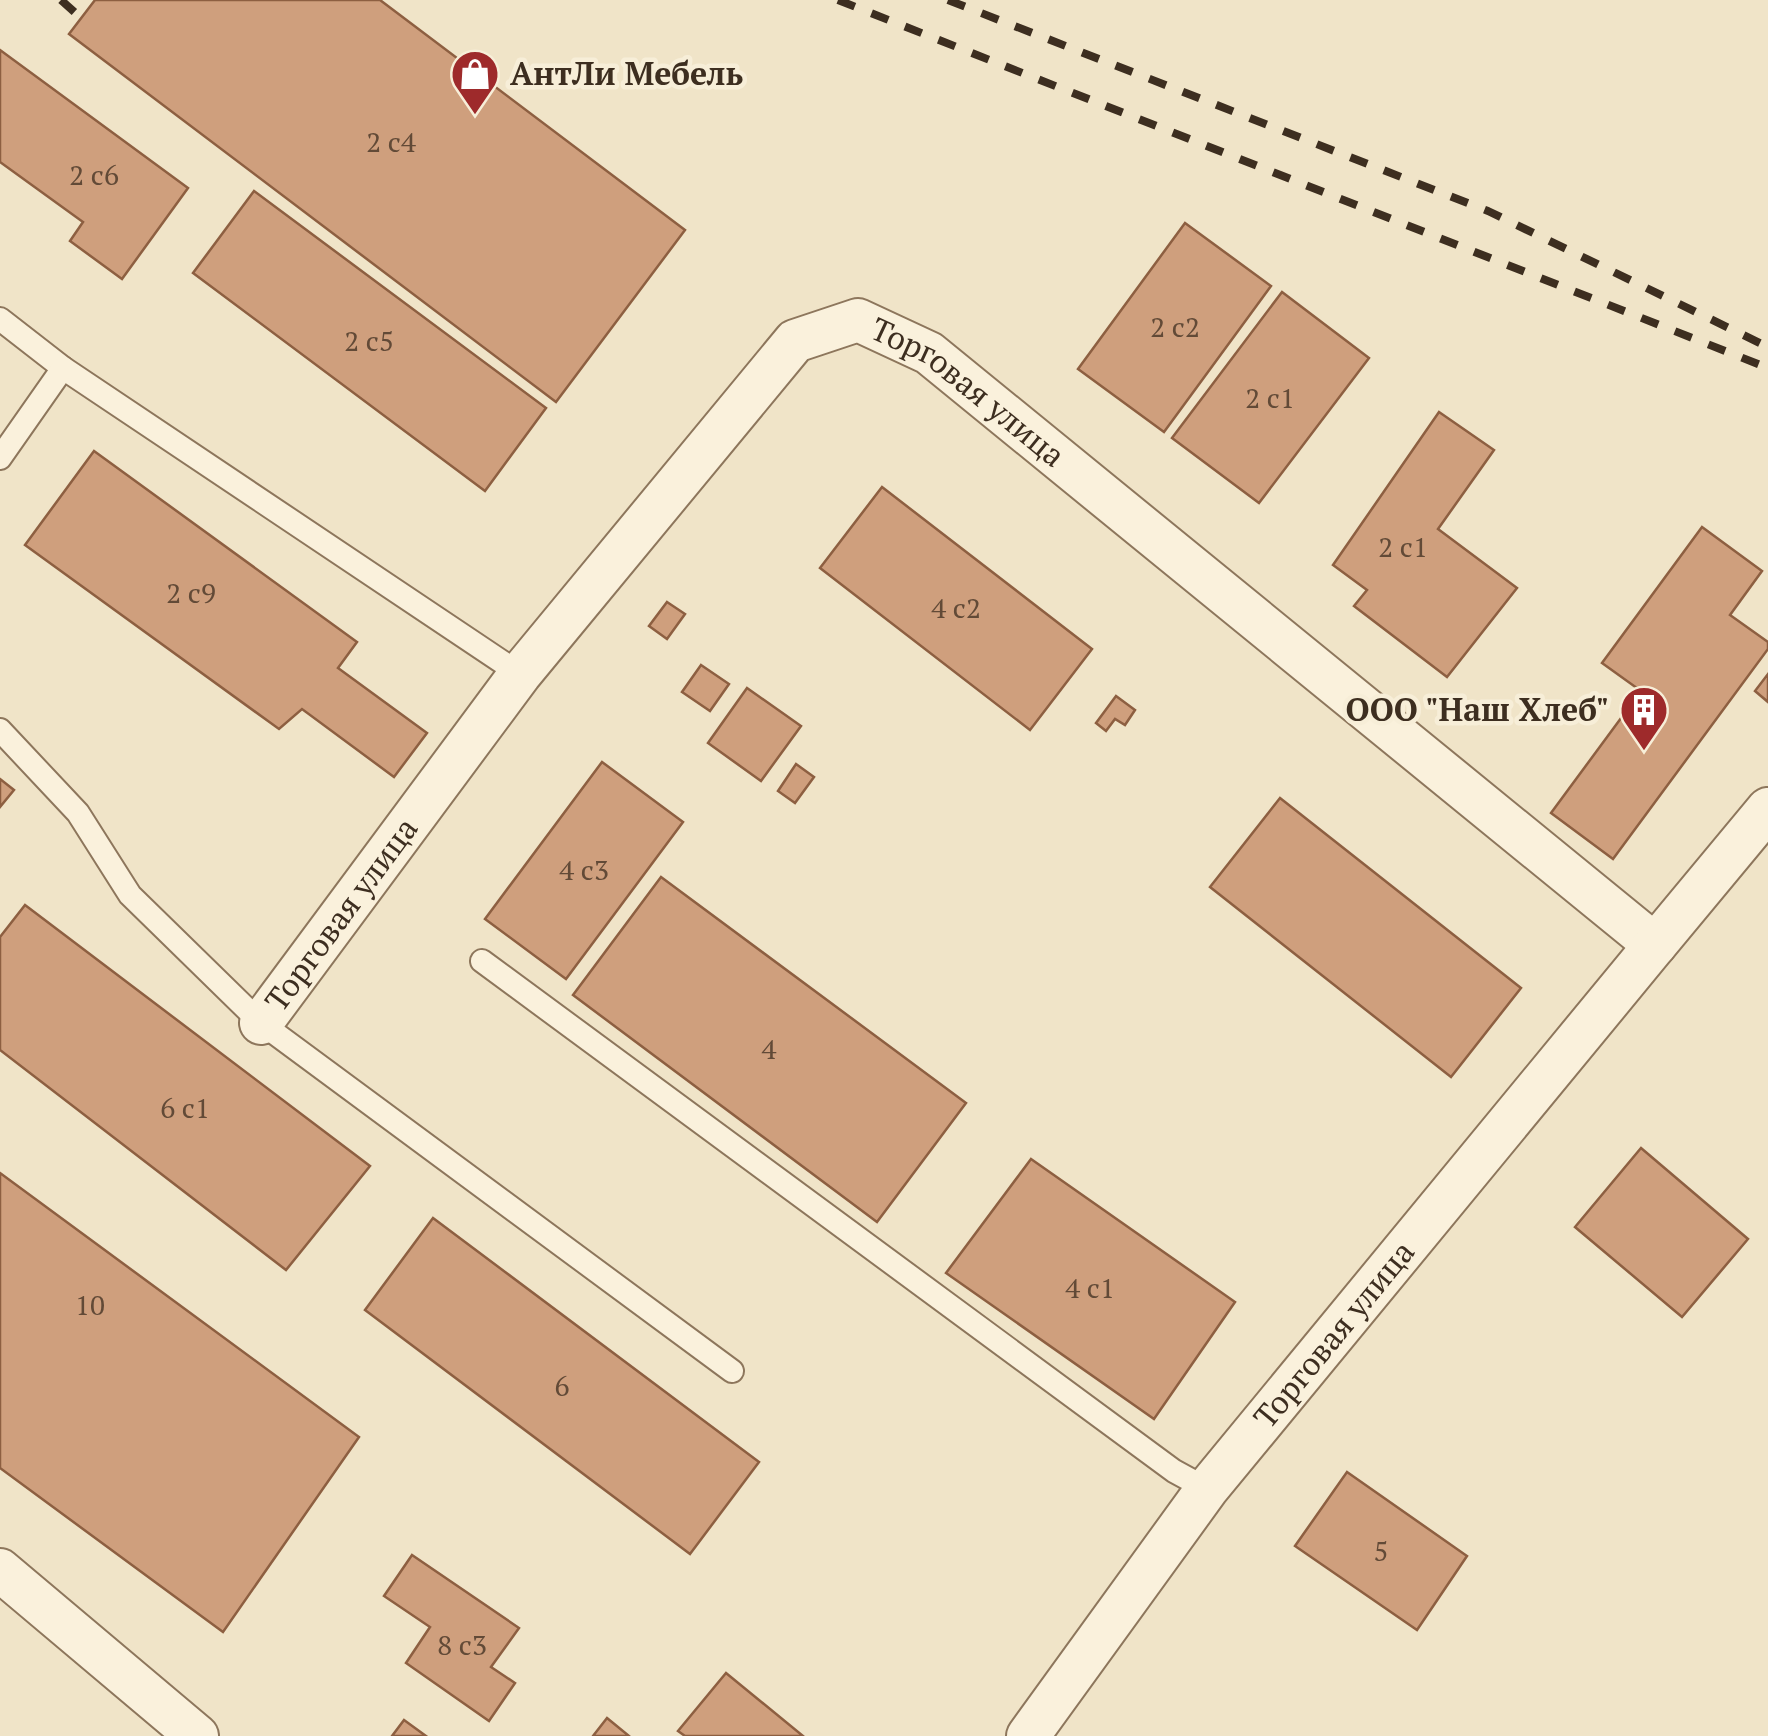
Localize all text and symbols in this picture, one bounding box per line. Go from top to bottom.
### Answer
shop icon: АнтЛи Мебель [449,48,501,116]
place label: АнтЛи Мебель [510,52,743,94]
house number: 2 с4 [366,123,416,160]
house number: 2 с6 [69,156,119,193]
street label: Торговая улица [865,307,1074,476]
house number: 2 с2 [1150,308,1200,345]
house number: 2 с5 [344,322,394,359]
house number: 2 с1 [1245,379,1295,416]
house number: 2 с1 [1378,528,1428,565]
house number: 2 с9 [166,574,216,611]
house number: 4 с2 [931,589,981,626]
building icon: ООО "Наш Хлеб" [1618,684,1670,752]
place label: ООО "Наш Хлеб" [1346,688,1609,730]
street label: Торговая улица [255,809,426,1019]
house number: 4 с3 [559,851,609,888]
house number: 4 [762,1030,777,1067]
house number: 6 с1 [160,1089,210,1126]
street label: Торговая улица [1244,1231,1423,1437]
house number: 4 с1 [1065,1269,1115,1306]
house number: 10 [75,1286,105,1323]
house number: 6 [555,1367,570,1404]
house number: 5 [1374,1532,1388,1569]
house number: 8 с3 [437,1626,487,1663]

